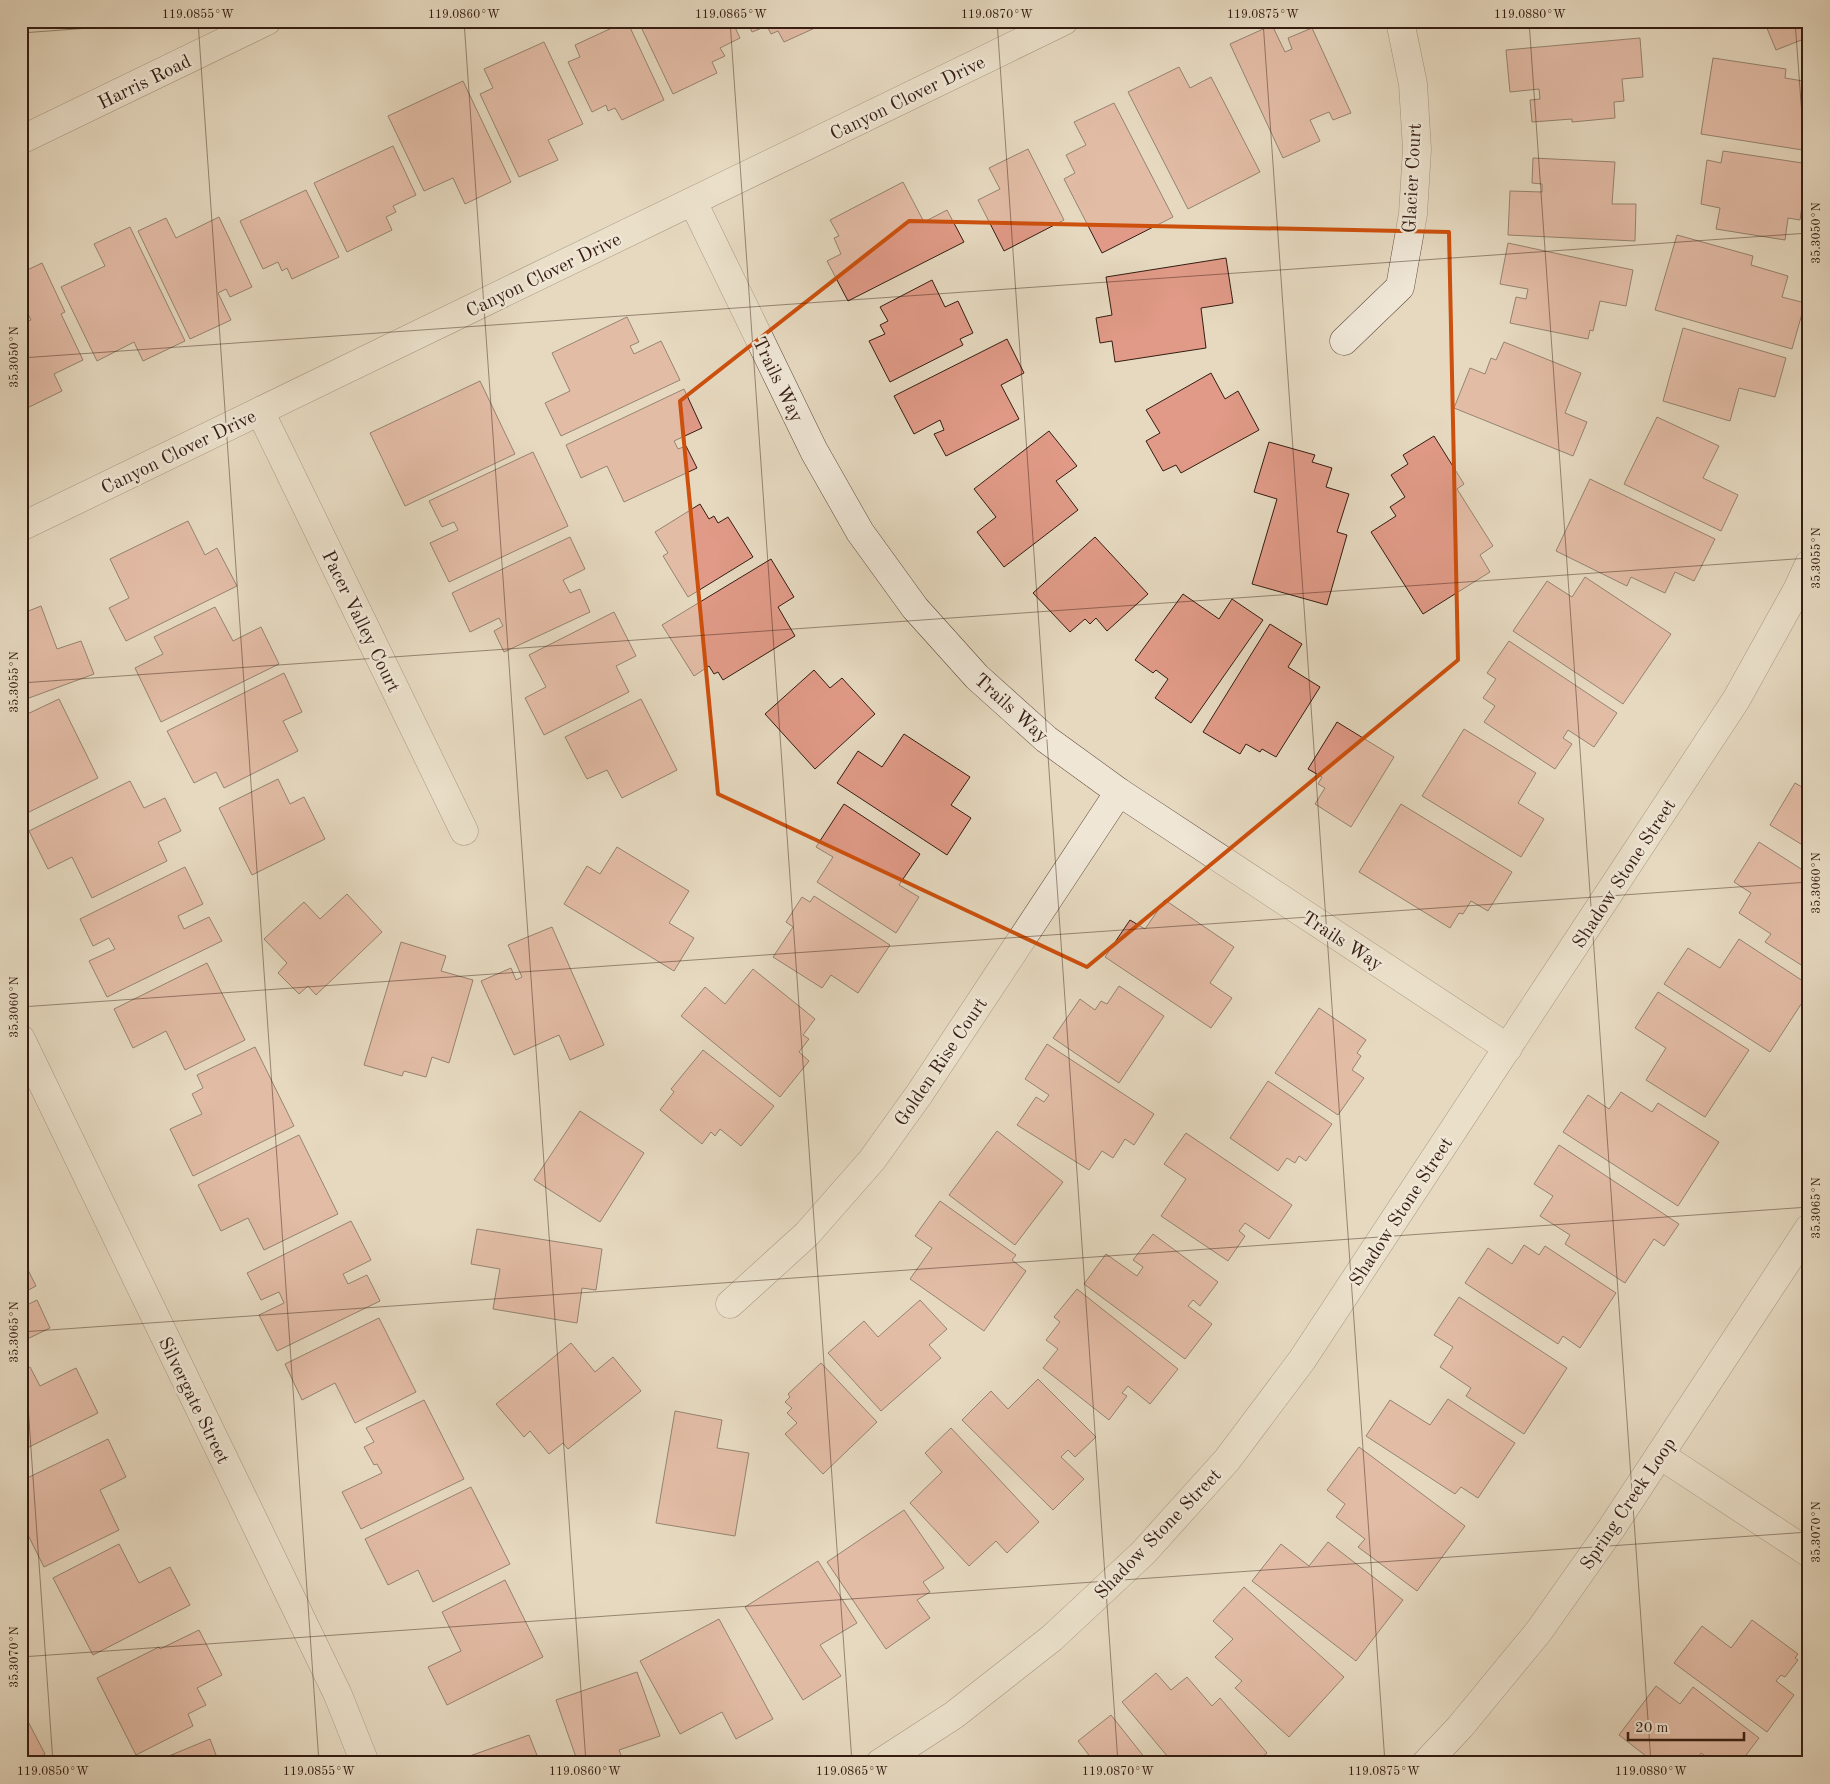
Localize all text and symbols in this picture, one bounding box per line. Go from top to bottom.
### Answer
text: 119.0855°W [162,8,234,21]
text: 119.0865°W [695,8,767,21]
text: 119.0875°W [1227,8,1299,21]
text: 119.0860°W [428,9,500,21]
text: 119.0870°W [961,9,1033,21]
text: 119.0880°W [1494,9,1566,21]
street label: Harris Road [96,53,195,114]
street label: Canyon Clover Drive [828,54,989,145]
street label: Glacier Court [1401,123,1426,234]
text: 35.3050°N [1810,202,1823,264]
street label: Canyon Clover Drive [464,231,625,322]
text: 35.3050°N [8,326,21,388]
street label: Trails Way [748,334,806,426]
street label: Canyon Clover Drive [99,408,260,499]
text: 35.3055°N [1810,527,1823,589]
street label: Pacer Valley Court [317,548,402,696]
text: 35.3055°N [8,651,21,713]
street label: Trails Way [970,671,1051,747]
street label: Shadow Stone Street [1570,797,1680,952]
text: 35.3060°N [1810,852,1823,914]
street label: Trails Way [1298,909,1386,975]
text: 35.3060°N [8,976,21,1038]
street label: Golden Rise Court [892,995,992,1130]
street label: Shadow Stone Street [1347,1135,1457,1290]
text: 35.3065°N [1810,1177,1823,1239]
text: 35.3065°N [8,1301,21,1363]
street label: Silvergate Street [154,1335,232,1467]
street label: Spring Creek Loop [1578,1435,1680,1574]
street label: Shadow Stone Street [1092,1466,1226,1604]
text: 35.3070°N [1810,1501,1823,1563]
text: 35.3070°N [8,1626,21,1688]
scale bar [1628,1709,1744,1741]
text: 20 m [1635,1721,1669,1736]
text: 119.0850°W [17,1765,89,1778]
text: 119.0855°W [283,1765,355,1778]
text: 119.0865°W [816,1765,888,1778]
text: 119.0875°W [1348,1765,1420,1778]
text: 119.0860°W [549,1766,621,1778]
text: 119.0870°W [1082,1766,1154,1778]
text: 119.0880°W [1615,1766,1687,1778]

